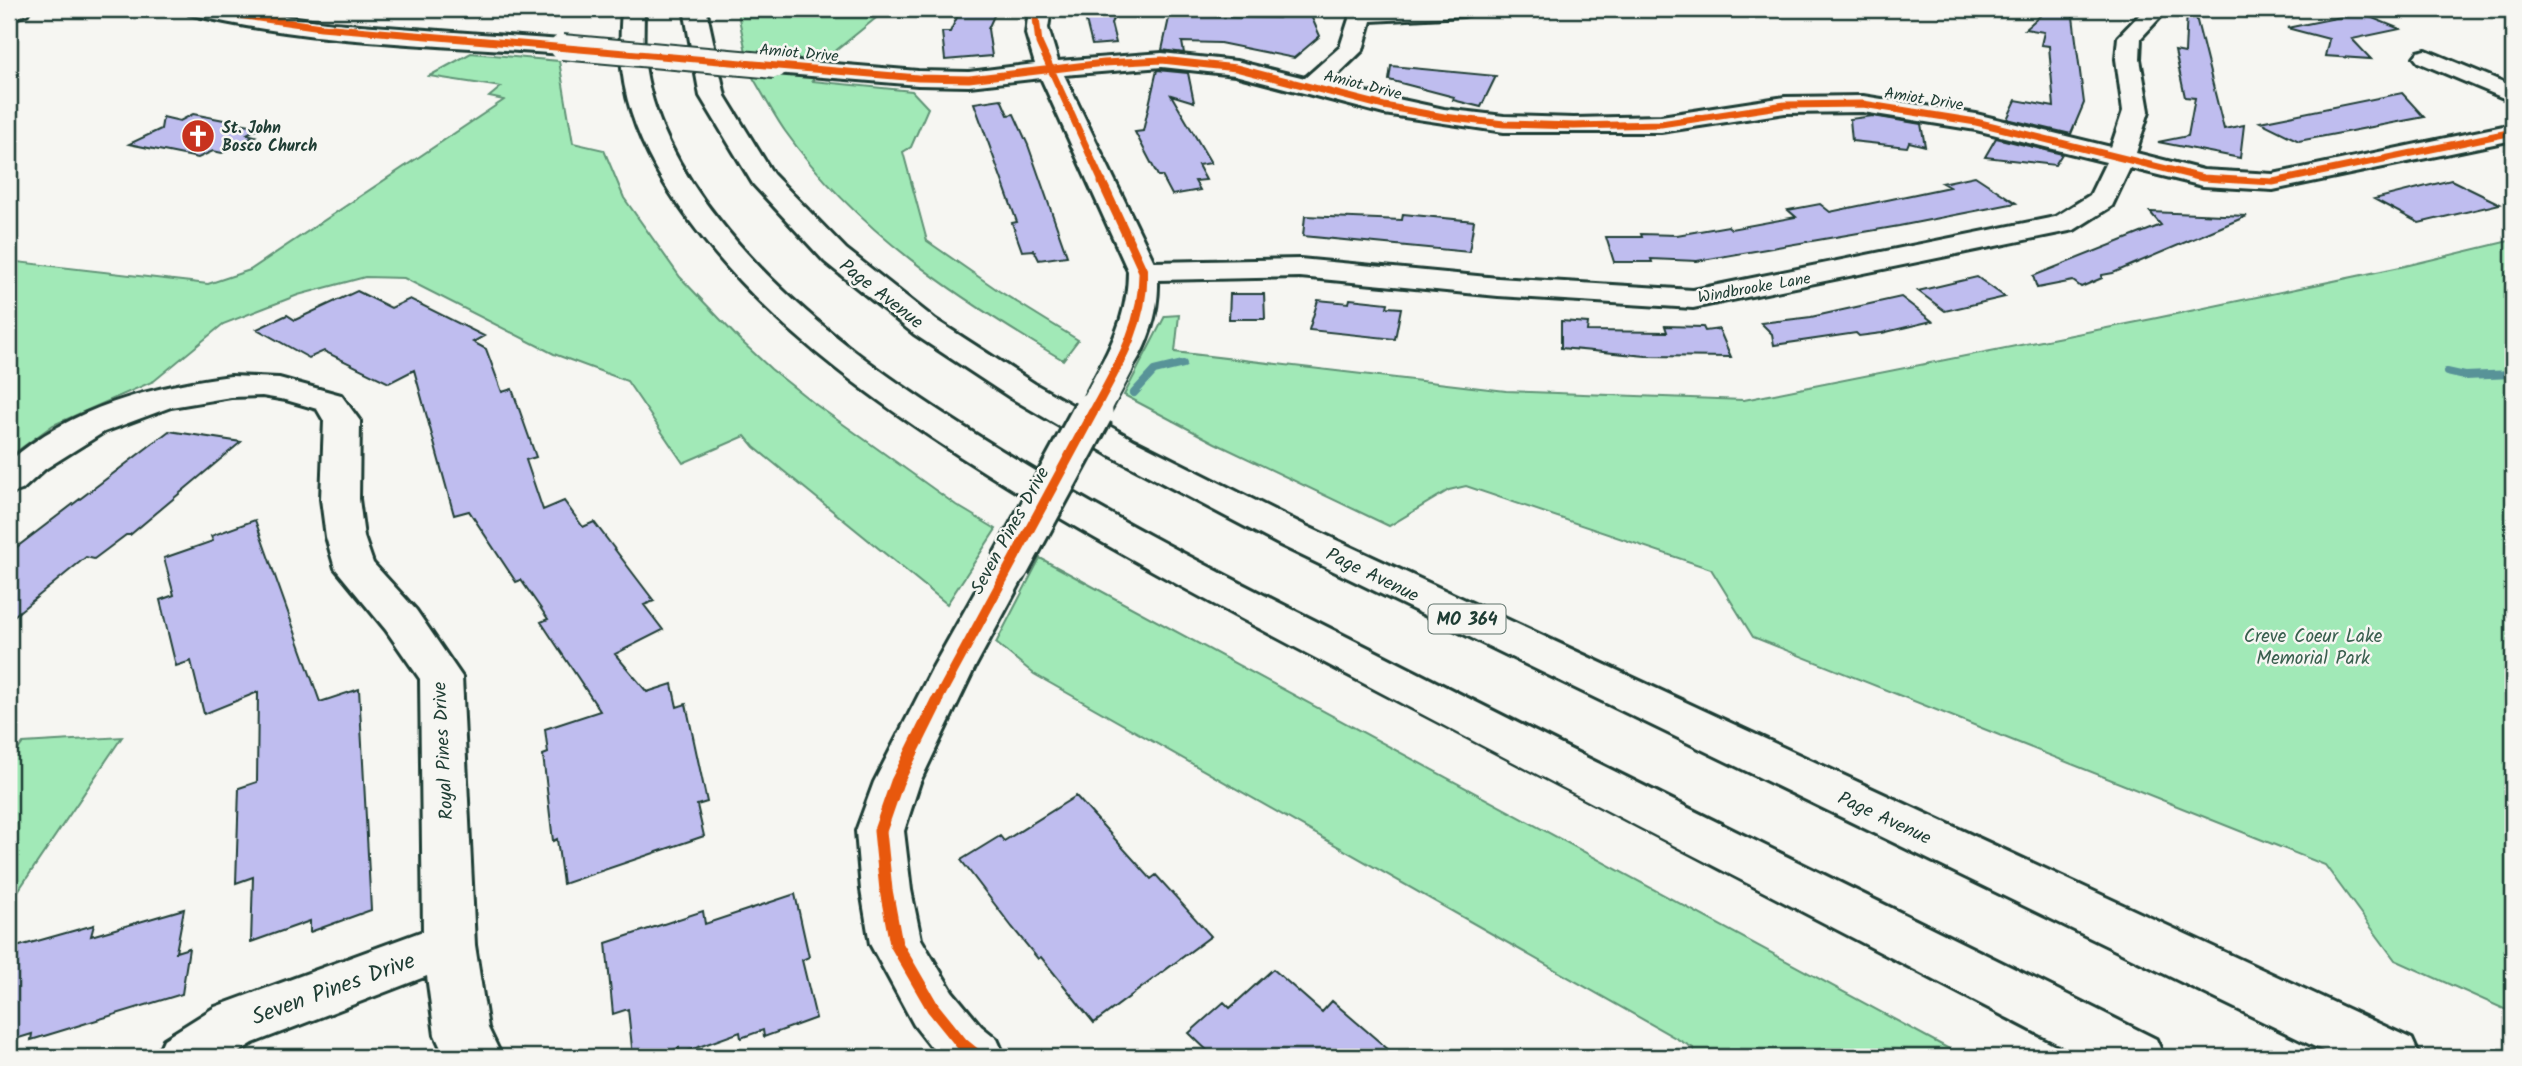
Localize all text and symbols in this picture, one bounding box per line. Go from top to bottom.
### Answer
street label: Amiot Drive [758,38,840,69]
street label: Amiot Drive [1321,64,1404,107]
street label: Amiot Drive [1883,81,1965,118]
place label: St. John Bosco Church [222,116,317,159]
church icon: St. John Bosco Church [179,117,217,155]
street label: Page Avenue [832,252,930,338]
street label: Windbrooke Lane [1696,266,1813,311]
street label: Seven Pines Drive [963,461,1058,600]
street label: Page Avenue [1320,540,1424,611]
road number: MO 364 [1428,604,1506,634]
park label: Creve Coeur Lake Memorial Park [2244,622,2383,674]
street label: Royal Pines Drive [425,680,463,821]
street label: Page Avenue [1832,784,1936,854]
street label: Seven Pines Drive [247,944,421,1036]

